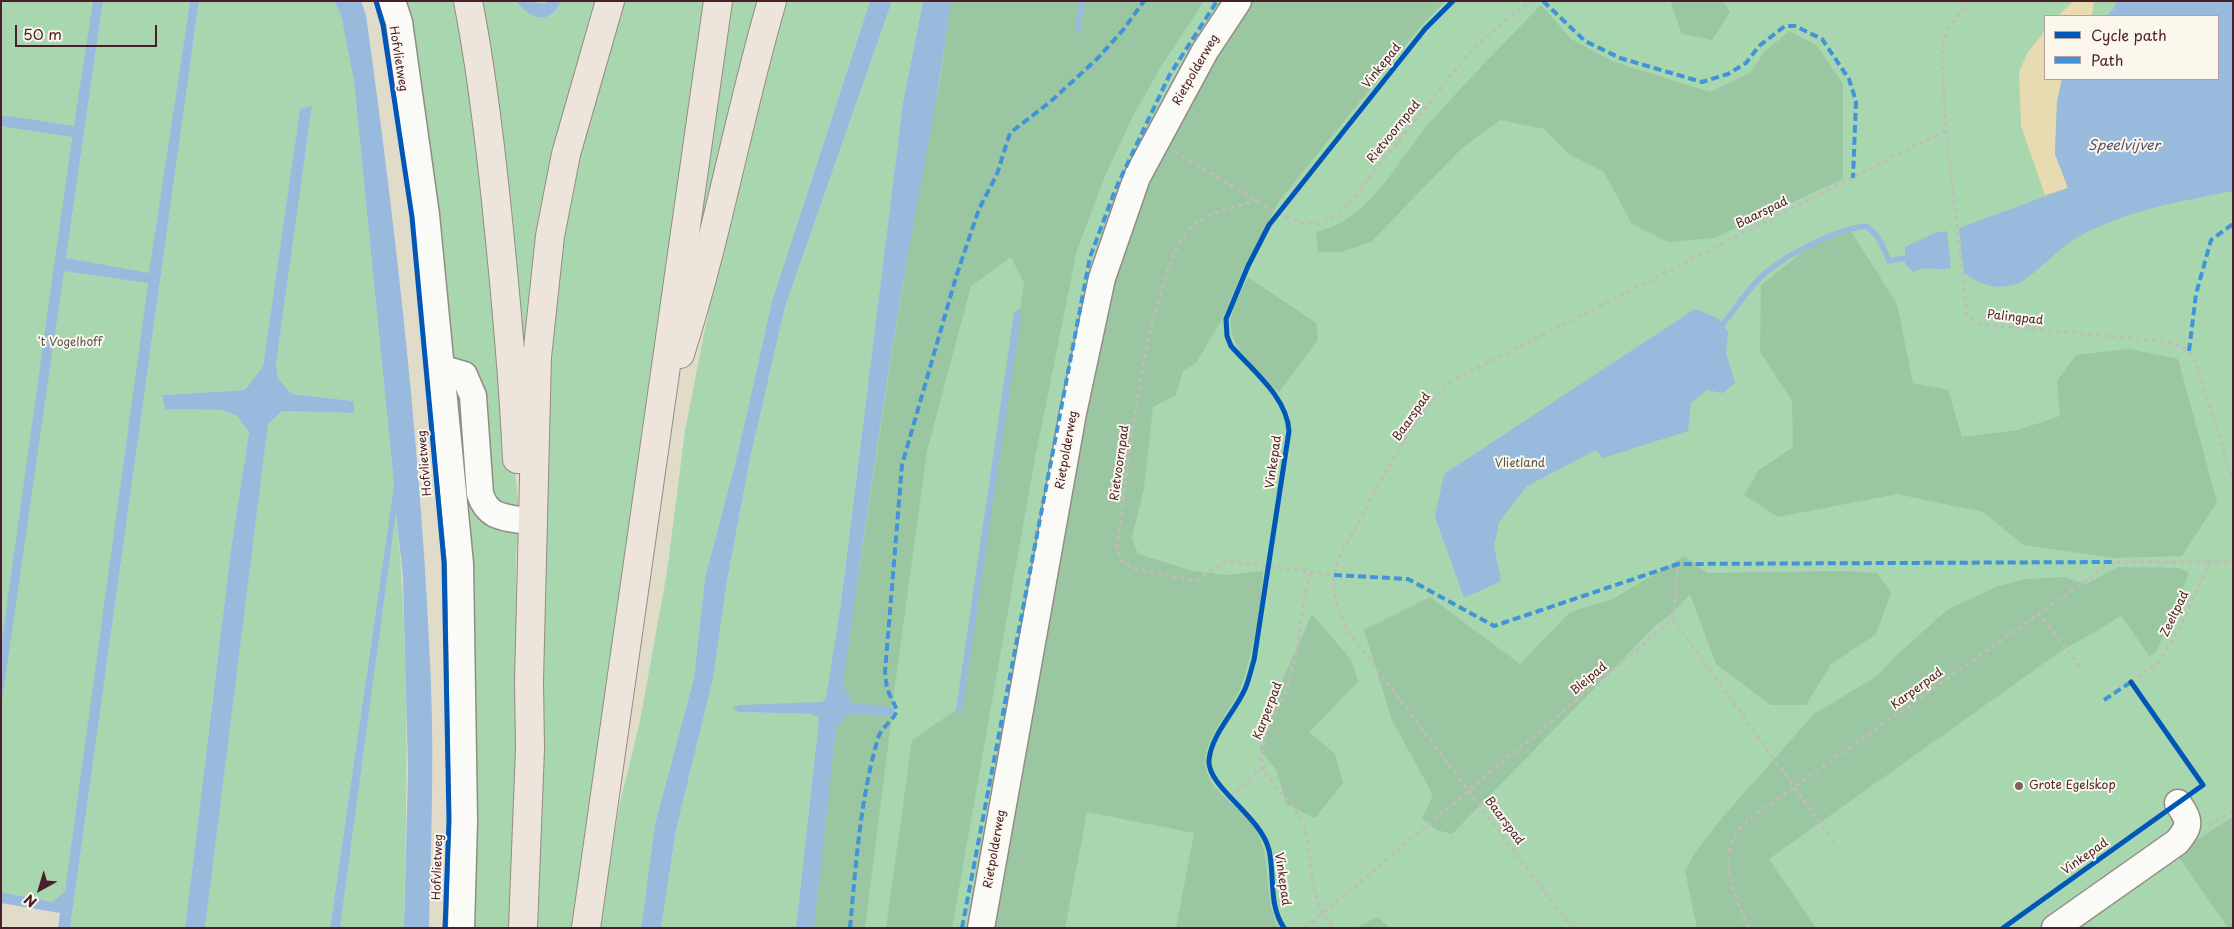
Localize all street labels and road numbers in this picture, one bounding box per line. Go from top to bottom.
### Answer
street label: Hofvlietweg [386,25,410,93]
street label: Rietpolderweg [1170,32,1222,108]
street label: Vinkepad [1360,41,1404,91]
street label: Rietvoornpad [1364,98,1424,166]
street label: Baarspad [1734,194,1790,232]
street label: Palingpad [1986,308,2044,328]
street label: Baarspad [1390,390,1434,444]
street label: Rietpolderweg [1053,409,1081,491]
street label: Rietvoornpad [1108,424,1132,502]
street label: Hofvlietweg [415,429,435,497]
street label: Vinkepad [1263,434,1285,490]
street label: Zeeltpad [2158,589,2192,639]
street label: Bleipad [1568,660,1610,698]
street label: Karperpad [1888,665,1946,713]
street label: Karperpad [1250,680,1286,742]
street label: Baarspad [1481,794,1527,848]
street label: Rietpolderweg [981,808,1009,890]
street label: Hofvlietweg [430,834,446,900]
street label: Vinkepad [2059,836,2111,878]
street label: Vinkepad [1271,851,1293,907]

